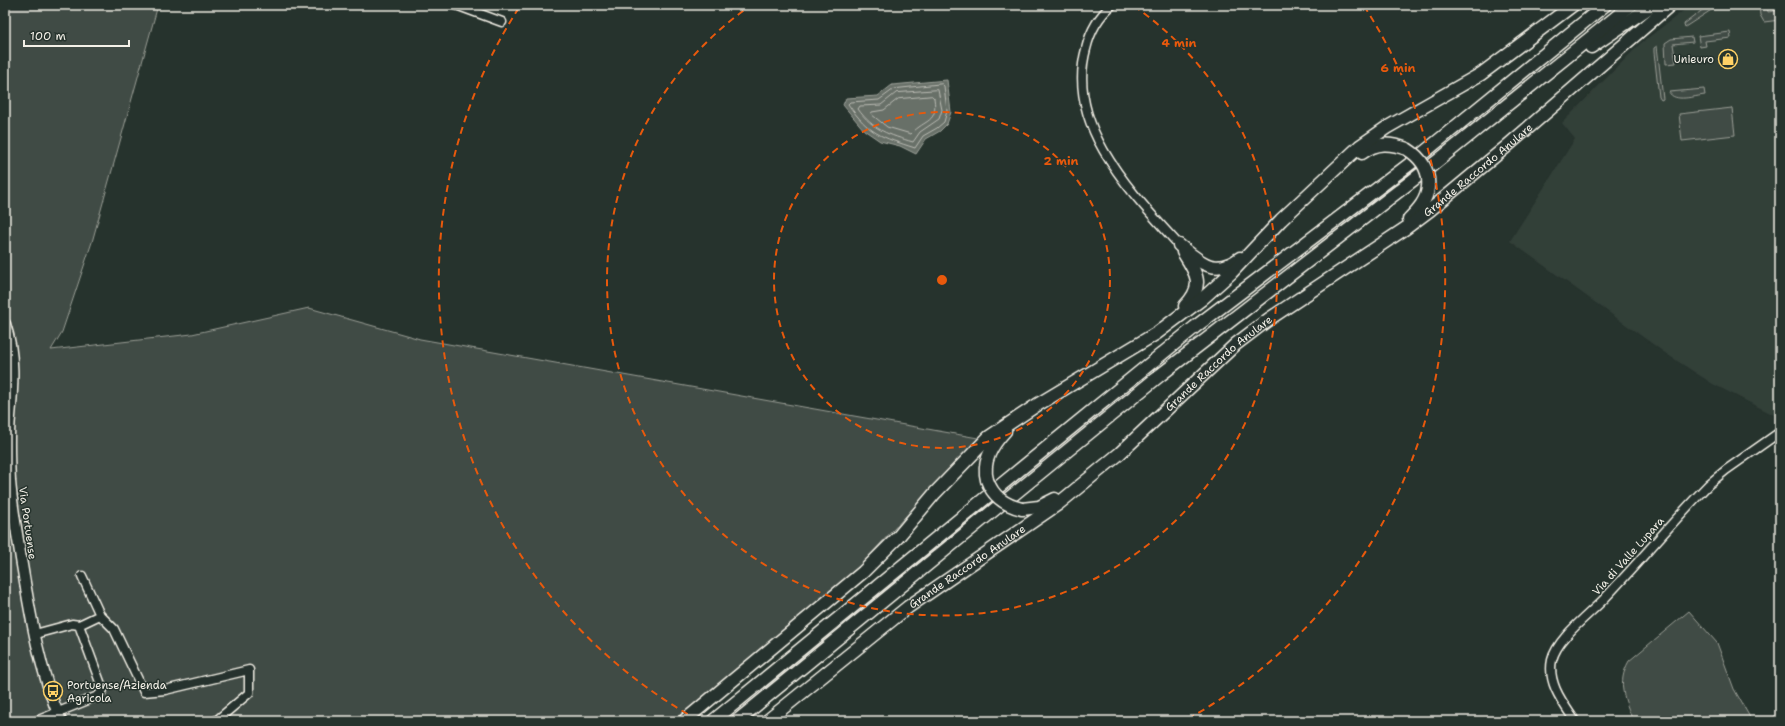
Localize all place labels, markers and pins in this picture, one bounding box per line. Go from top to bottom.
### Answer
shop icon: Unieuro [1717,48,1739,70]
place label: Unieuro [1673,52,1714,67]
centre of rings [935,273,949,287]
place label: Portuense/Azienda Agricola [67,678,167,706]
bus stop icon: Portuense/Azienda Agricola [42,680,64,702]

